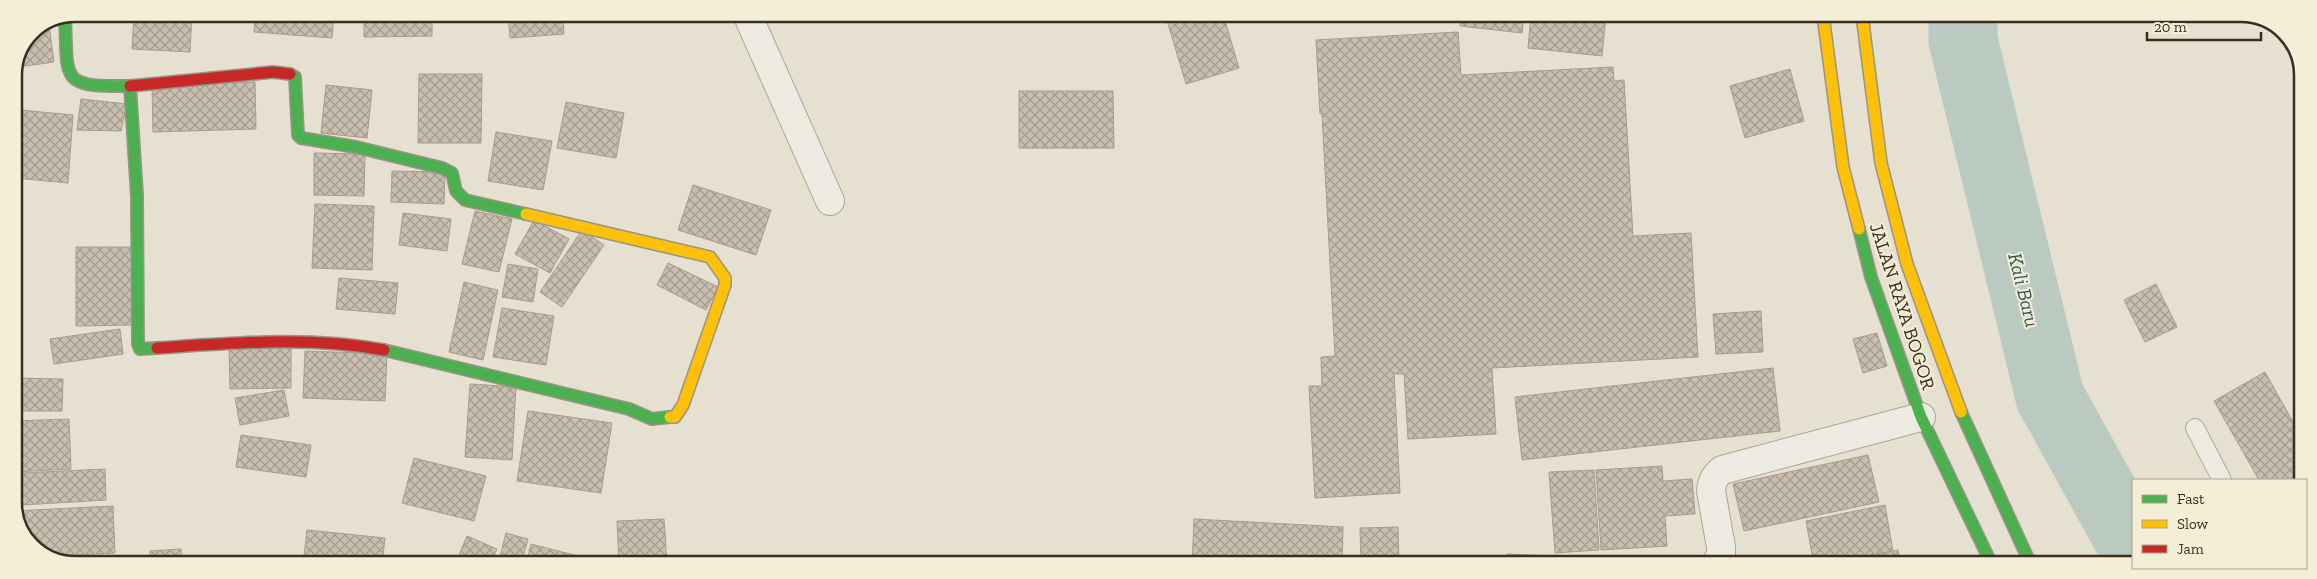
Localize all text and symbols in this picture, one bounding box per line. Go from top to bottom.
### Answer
scale bar [2147,10,2261,42]
text: 20 m [2154,18,2187,36]
street label: JALAN RAYA BOGOR [1865,220,1940,393]
water label: Kali Baru [2003,250,2045,330]
legend [2132,479,2307,569]
text: Fast [2177,490,2205,508]
text: Slow [2177,515,2209,533]
text: Jam [2177,540,2204,558]

